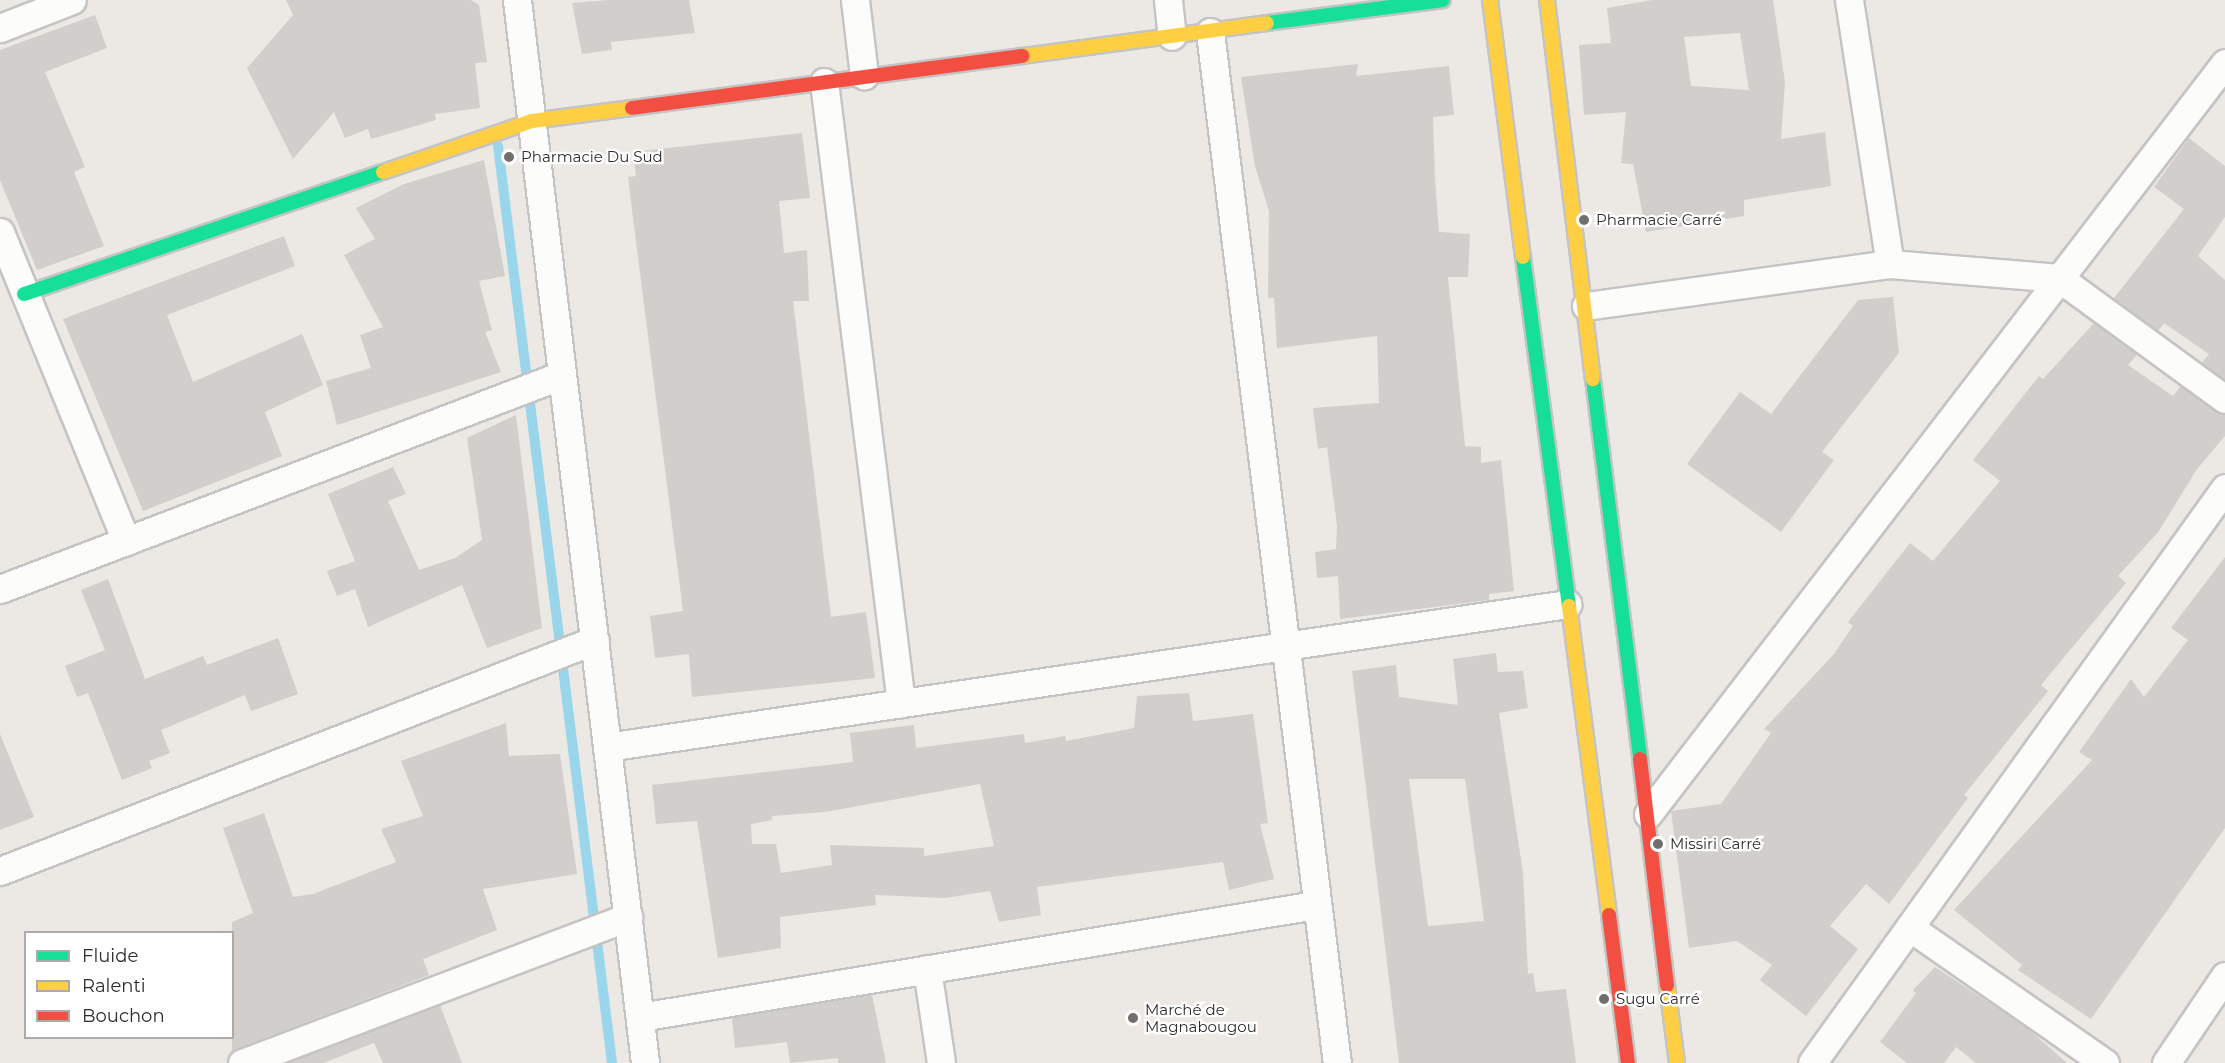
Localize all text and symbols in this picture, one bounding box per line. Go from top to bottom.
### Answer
place label: Pharmacie Du Sud [521,148,663,166]
marker: Pharmacie Du Sud [502,150,516,164]
place label: Pharmacie Carré [1596,211,1722,229]
marker: Pharmacie Carré [1577,213,1591,227]
place label: Missiri Carré [1670,835,1761,853]
marker: Missiri Carré [1651,837,1665,851]
legend [24,931,234,1039]
text: Fluide [82,945,138,967]
text: Ralenti [82,975,146,997]
place label: Sugu Carré [1616,990,1700,1008]
marker: Sugu Carré [1597,992,1611,1006]
place label: Marché de Magnabougou [1145,1000,1257,1035]
text: Bouchon [82,1005,165,1027]
marker: Marché de Magnabougou [1126,1011,1140,1025]

